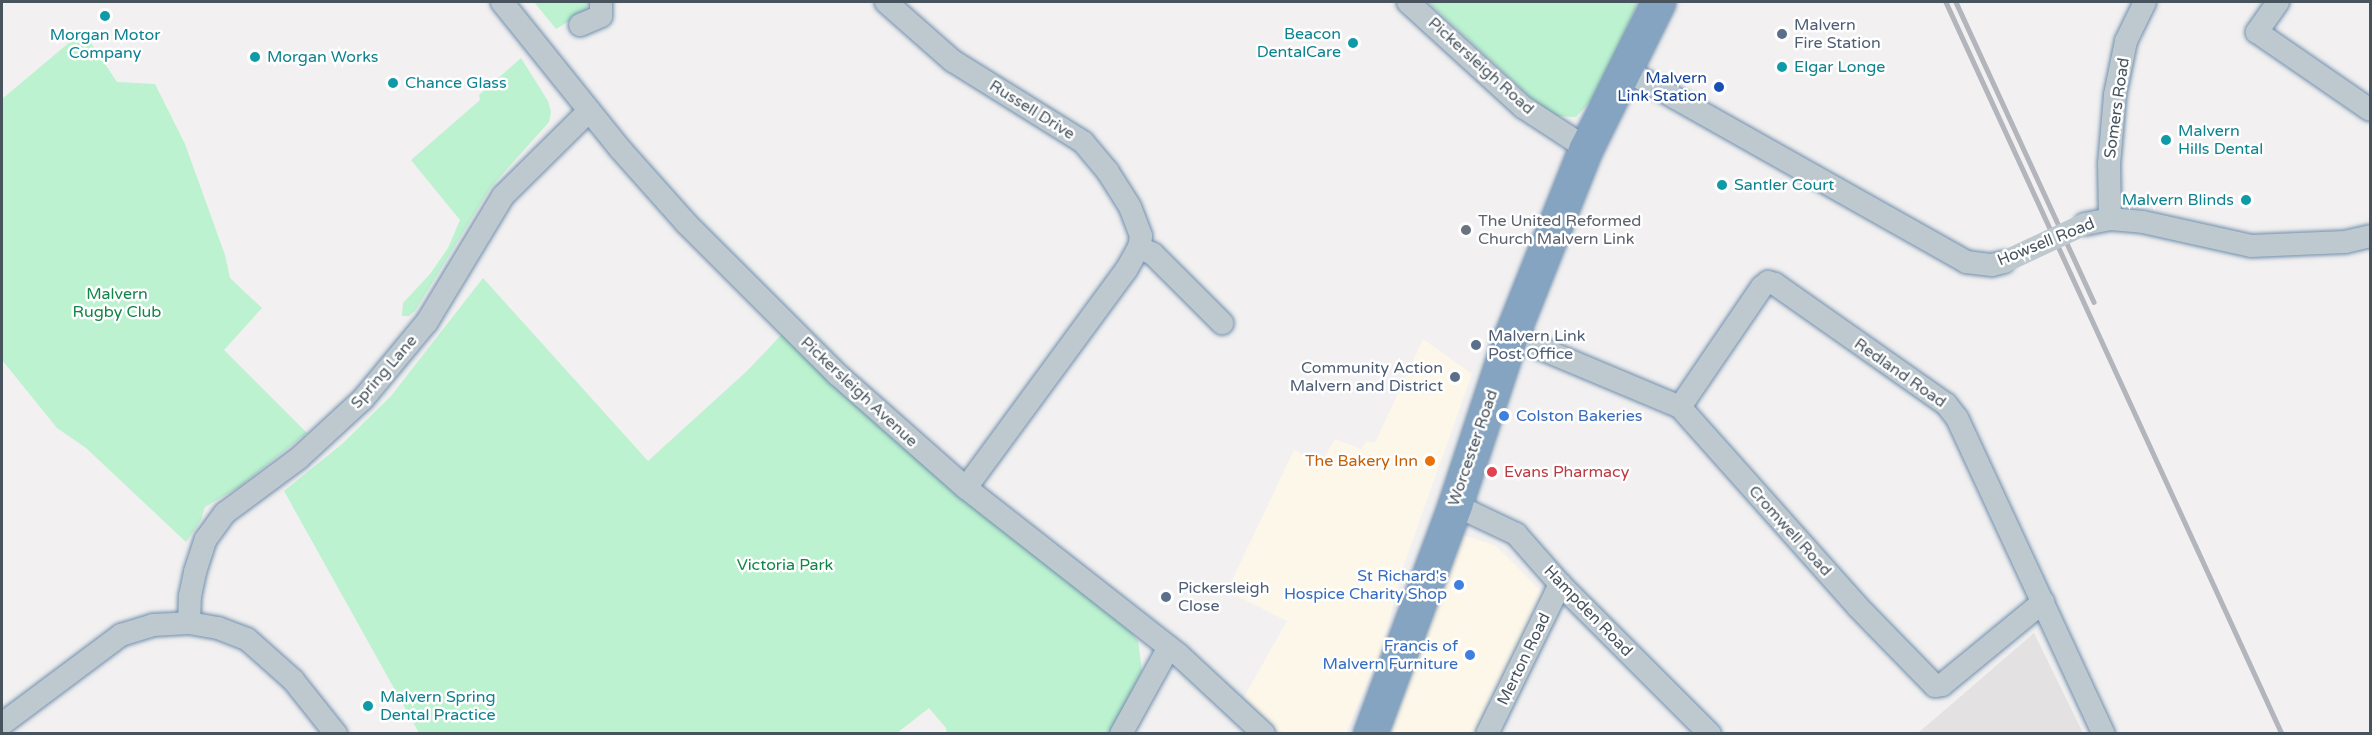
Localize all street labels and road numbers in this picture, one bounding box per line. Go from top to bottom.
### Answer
street label: Pickersleigh Road [1424,13,1538,119]
street label: Somers Road [2100,56,2134,160]
street label: Russell Drive [986,76,1078,144]
street label: Howsell Road [1995,214,2097,270]
street label: Spring Lane [347,331,421,413]
street label: Pickersleigh Avenue [797,333,921,451]
street label: Redland Road [1850,334,1950,412]
street label: Worcester Road [1444,387,1502,509]
street label: Cromwell Road [1744,482,1836,580]
street label: Hampden Road [1540,561,1636,661]
street label: Merton Road [1493,610,1555,708]

